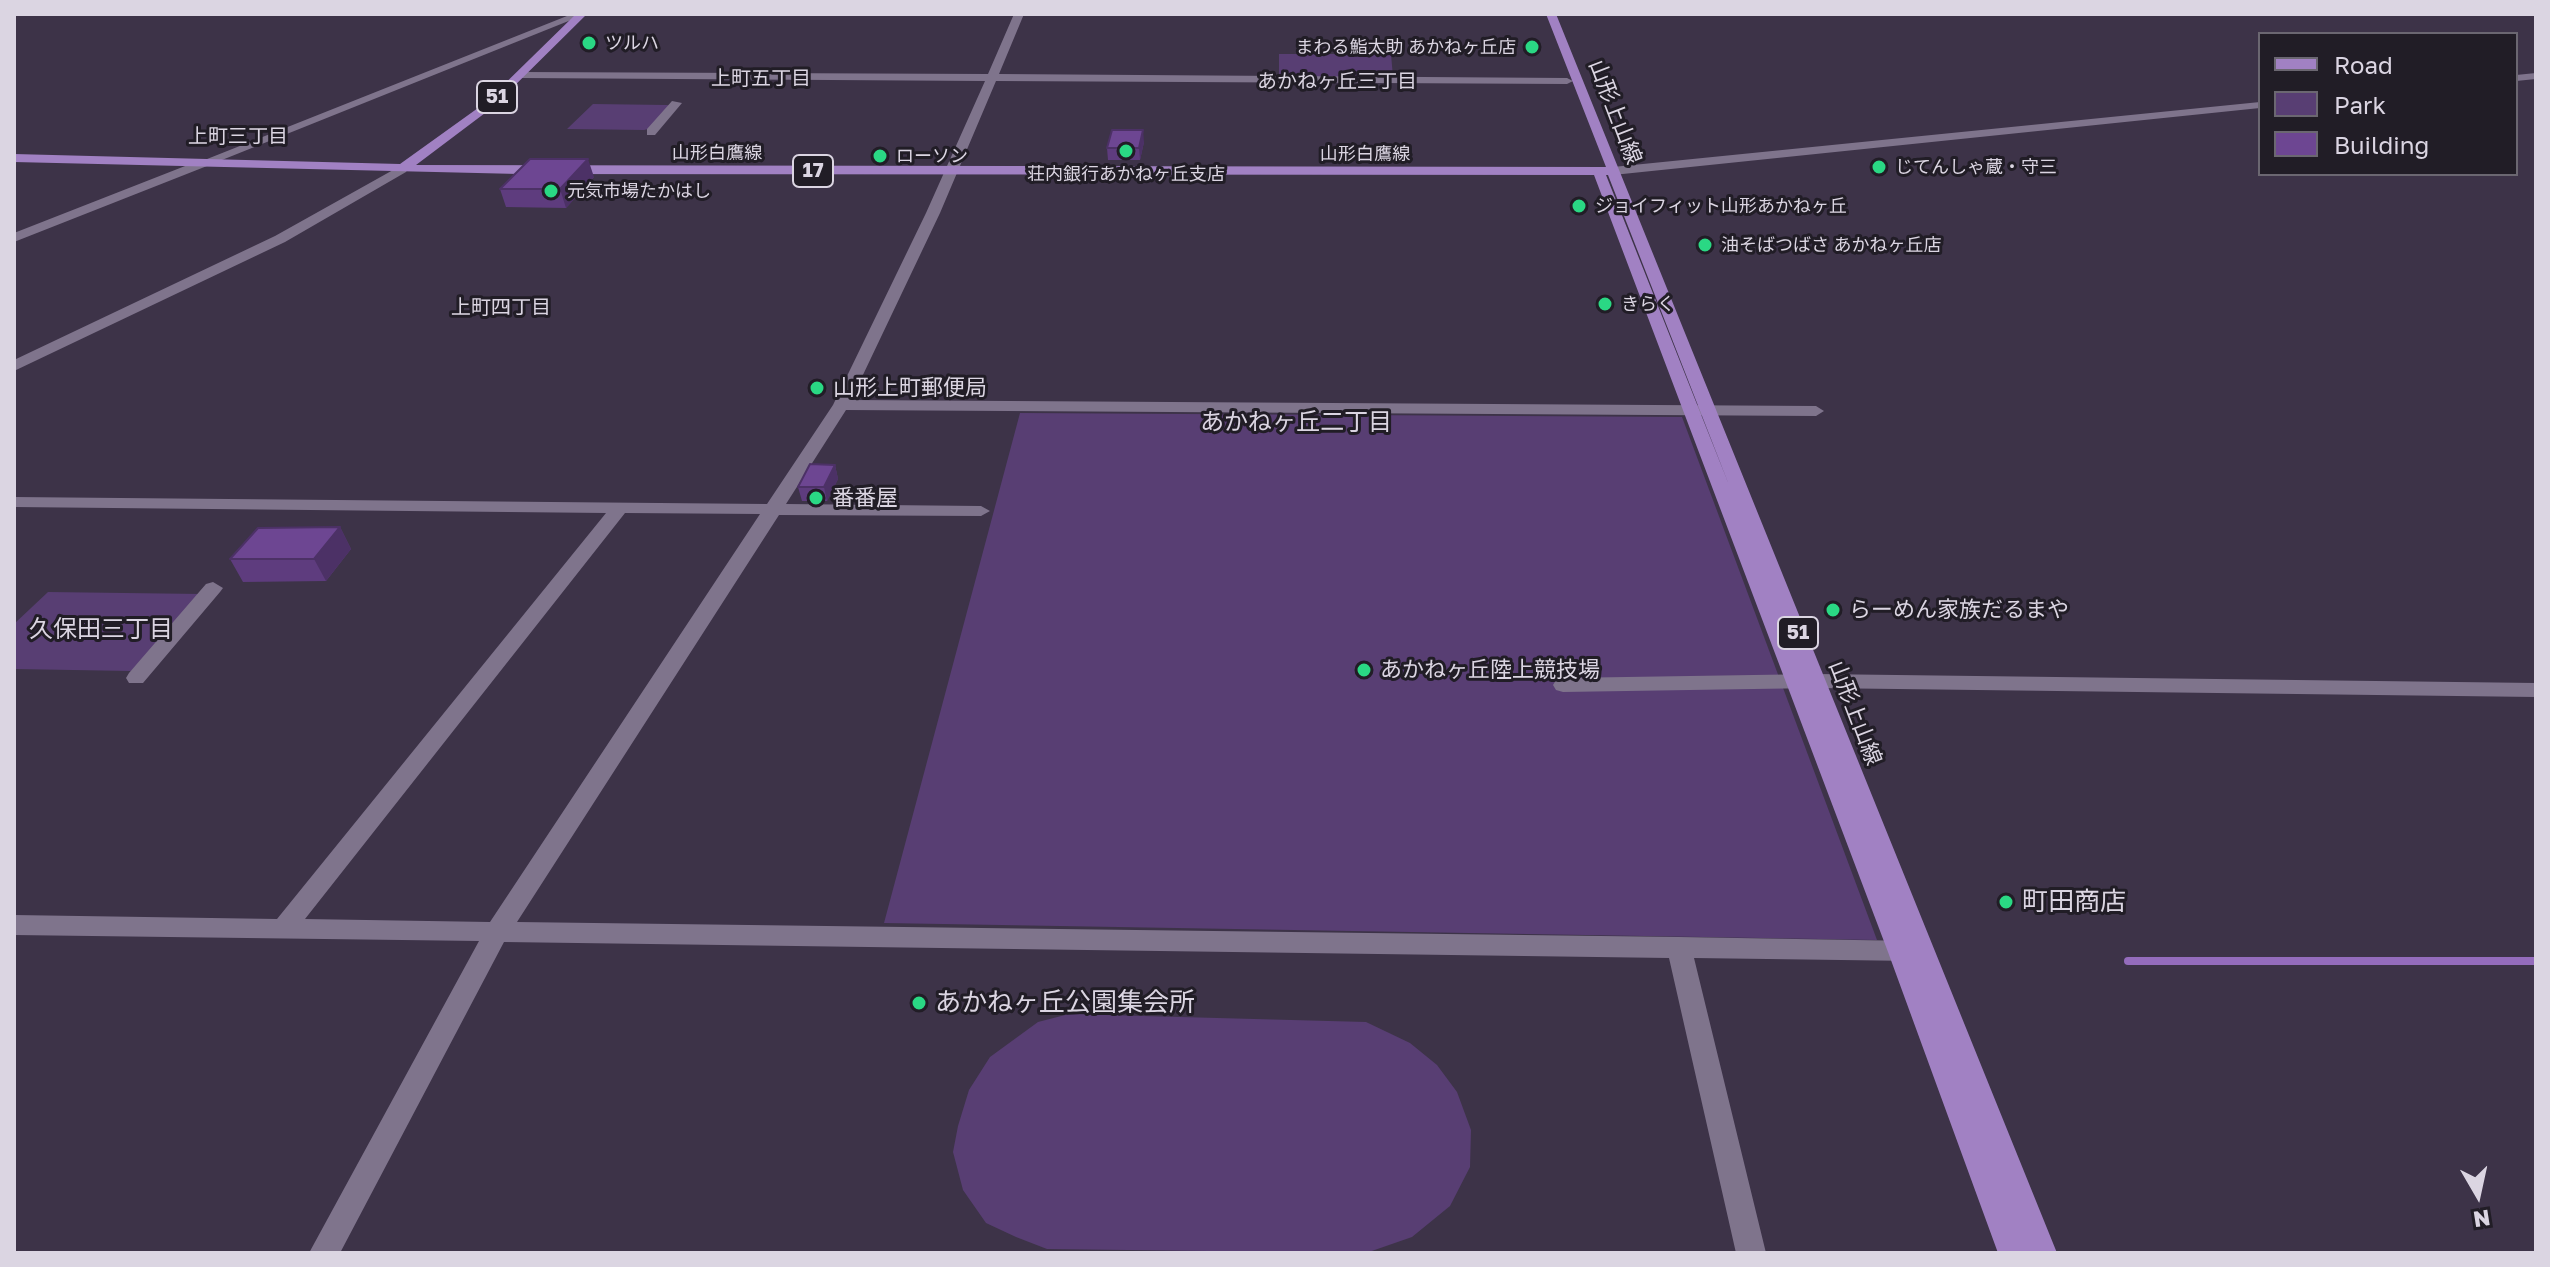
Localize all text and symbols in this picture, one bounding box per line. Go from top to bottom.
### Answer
place label: ツルハ [605,32,659,54]
legend [2258,32,2518,176]
marker: ツルハ [580,34,598,52]
place label: まわる鮨太助 あかねヶ丘店 [1296,36,1516,58]
marker: まわる鮨太助 あかねヶ丘店 [1523,38,1541,56]
text: Road [2334,50,2393,79]
street label: 山形上山線 [1583,56,1647,168]
district label: 上町五丁目 [711,67,811,91]
district label: あかねヶ丘三丁目 [1257,70,1417,94]
road number: 51 [477,81,517,113]
text: Park [2334,90,2386,119]
district label: 上町三丁目 [188,125,288,149]
text: Building [2334,130,2429,159]
street label: 山形白鷹線 [672,142,762,164]
marker: 荘内銀行あかねヶ丘支店 [1117,142,1135,160]
street label: 山形白鷹線 [1320,143,1410,165]
place label: ローソン [896,145,968,167]
marker: ローソン [871,147,889,165]
road number: 17 [793,155,833,187]
place label: じてんしゃ蔵・守三 [1895,156,2057,178]
marker: じてんしゃ蔵・守三 [1870,158,1888,176]
place label: 荘内銀行あかねヶ丘支店 [1027,163,1225,185]
place label: 元気市場たかはし [567,180,711,202]
marker: 元気市場たかはし [542,182,560,200]
place label: ジョイフィット山形あかねヶ丘 [1595,195,1847,217]
marker: ジョイフィット山形あかねヶ丘 [1570,197,1588,215]
place label: 油そばつばさ あかねヶ丘店 [1721,234,1941,256]
marker: 油そばつばさ あかねヶ丘店 [1696,236,1714,254]
place label: きらく [1621,293,1675,315]
marker: きらく [1596,295,1614,313]
district label: 上町四丁目 [451,296,551,320]
place label: 山形上町郵便局 [833,375,987,401]
marker: 山形上町郵便局 [808,379,826,397]
district label: あかねヶ丘二丁目 [1200,408,1392,436]
place label: 番番屋 [832,485,898,511]
marker: 番番屋 [807,489,825,507]
place label: らーめん家族だるまや [1849,597,2069,623]
marker: らーめん家族だるまや [1824,601,1842,619]
district label: 久保田三丁目 [29,615,173,643]
road number: 51 [1778,617,1818,649]
place label: あかねヶ丘陸上競技場 [1380,657,1600,683]
street label: 山形上山線 [1823,657,1887,769]
marker: あかねヶ丘陸上競技場 [1355,661,1373,679]
place label: 町田商店 [2022,886,2126,918]
marker: 町田商店 [1997,893,2015,911]
place label: あかねヶ丘公園集会所 [935,987,1195,1019]
marker: あかねヶ丘公園集会所 [910,994,928,1012]
north arrow [2438,1155,2518,1235]
text: N [2471,1205,2492,1234]

